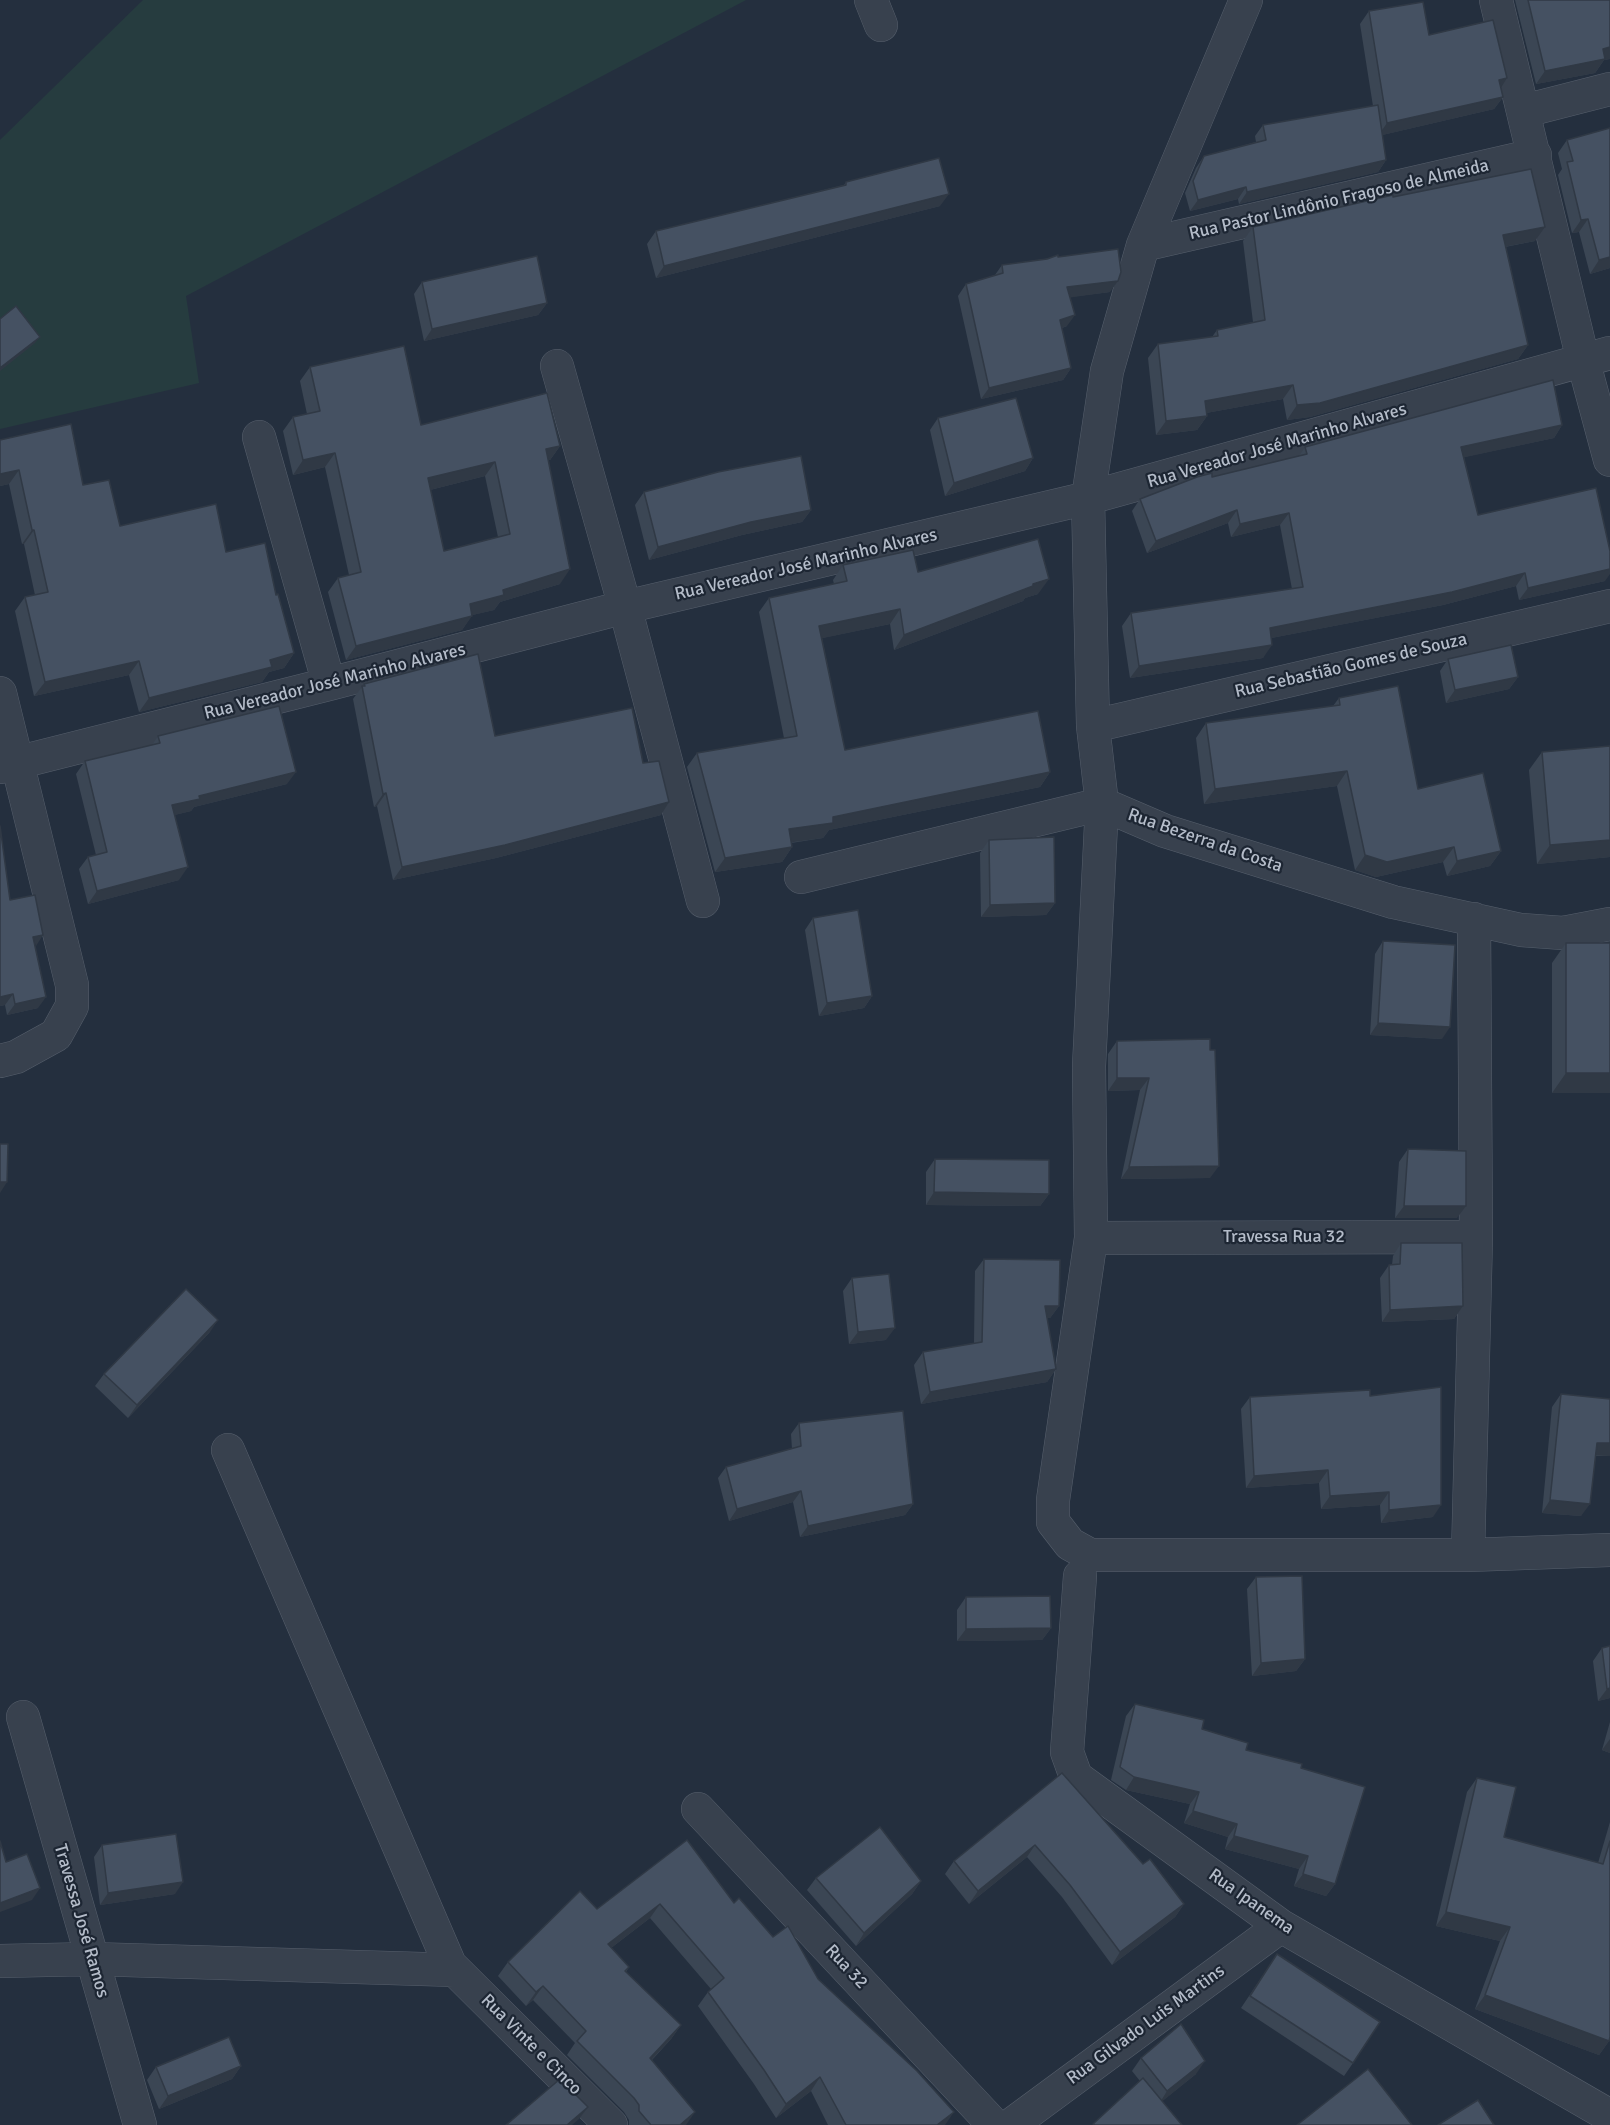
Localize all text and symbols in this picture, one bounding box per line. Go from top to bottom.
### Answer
street label: Rua Pastor Lindônio Fragoso de Almeida [1187,155,1491,245]
street label: Rua Vereador José Marinho Alvares [1145,399,1409,493]
street label: Rua Vereador José Marinho Alvares [673,524,939,606]
street label: Rua Sebastião Gomes de Souza [1233,629,1469,703]
street label: Rua Vereador José Marinho Alvares [202,639,468,725]
street label: Rua Bezerra da Costa [1125,804,1285,878]
street label: Travessa Rua 32 [1223,1226,1345,1248]
street label: Travessa José Ramos [49,1842,113,2000]
street label: Rua Ipanema [1204,1865,1298,1939]
street label: Rua 32 [820,1940,872,1994]
street label: Rua Gilvado Luis Martins [1063,1960,1229,2090]
street label: Rua Vinte e Cinco [476,1990,586,2100]

